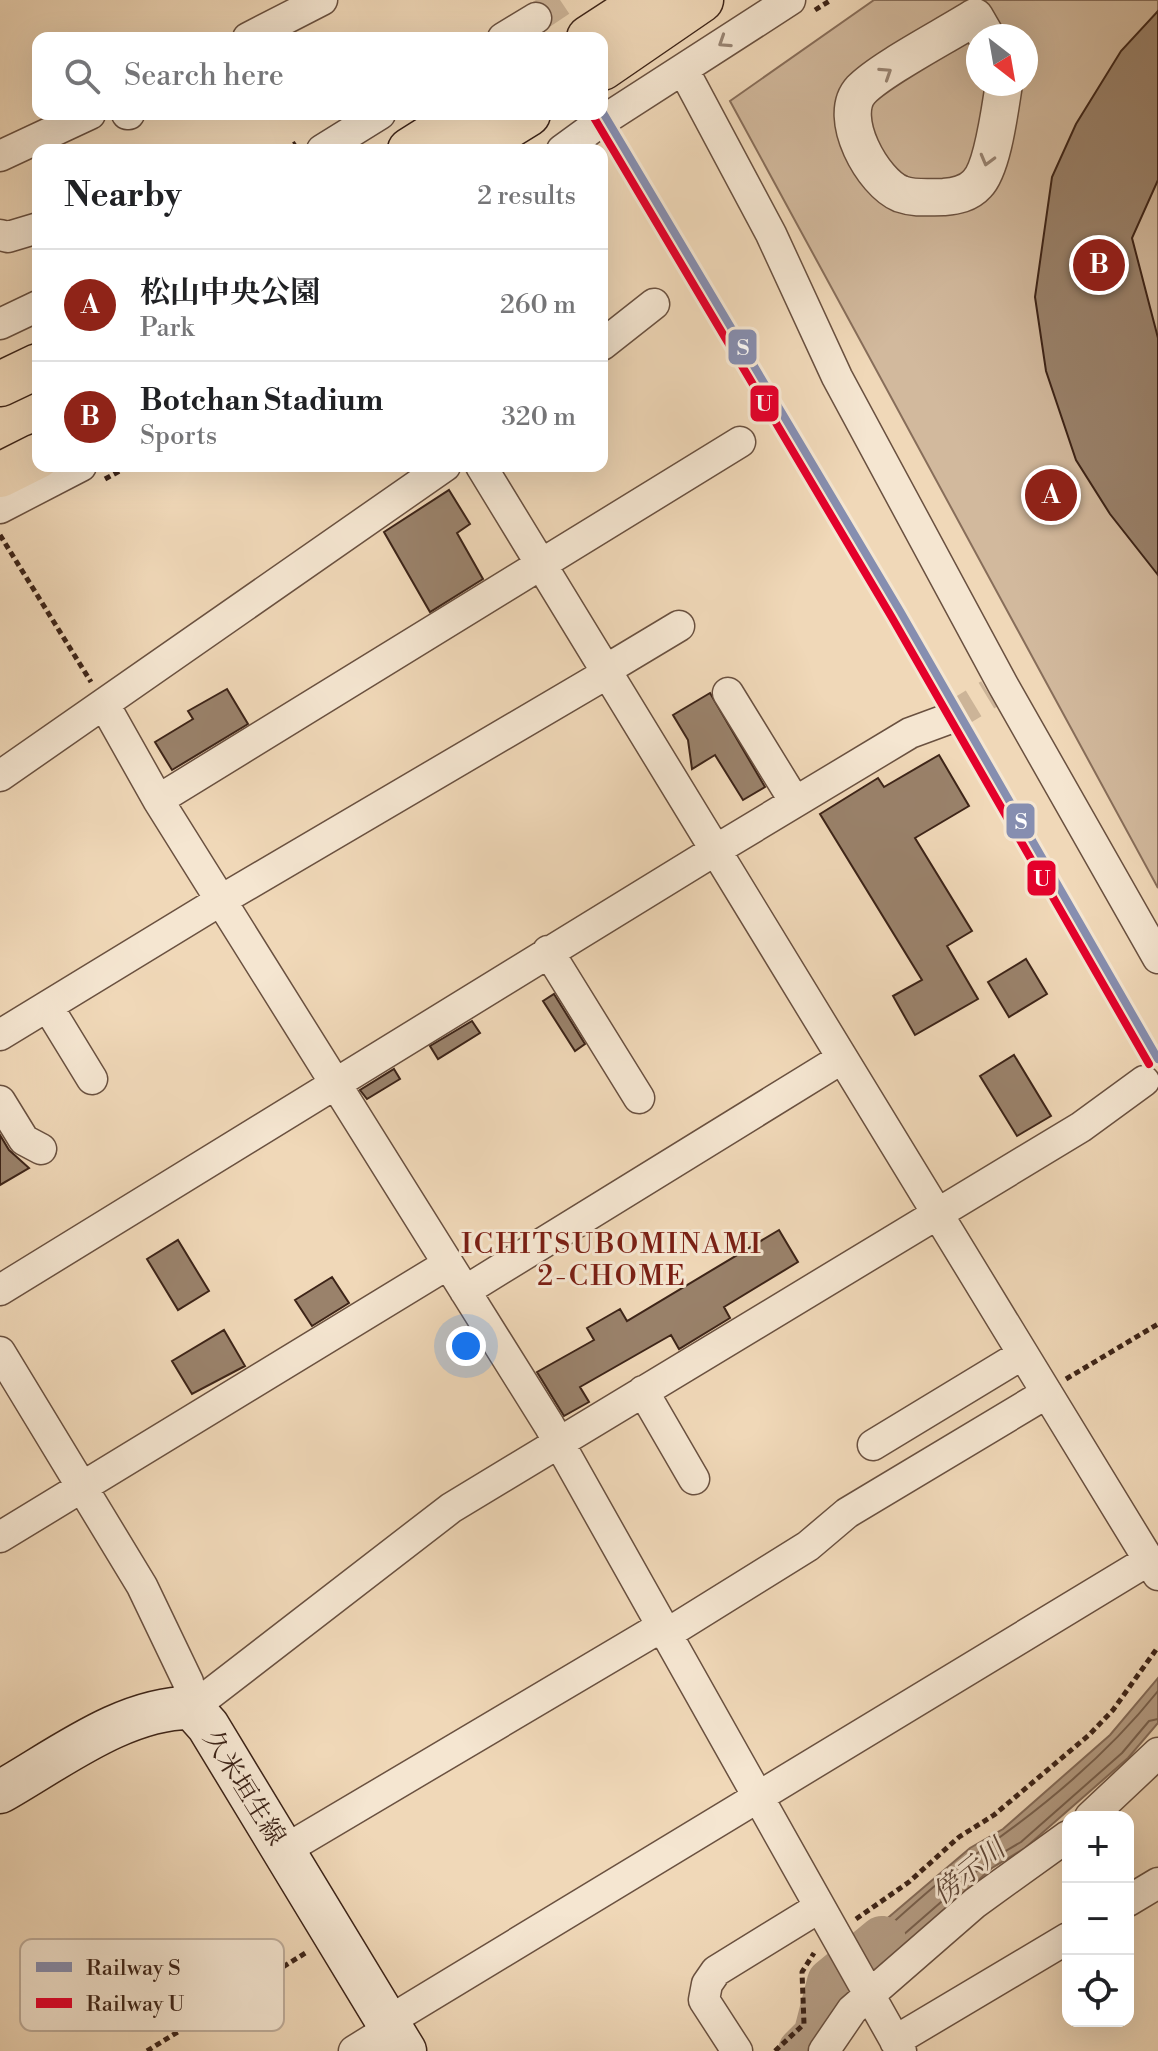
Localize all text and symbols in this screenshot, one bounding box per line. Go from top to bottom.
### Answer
north arrow [966,24,1038,96]
search box [32,32,608,120]
one-way arrow [718,33,733,48]
icon: search [60,54,104,98]
text: Search here [124,57,284,95]
one-way arrow [877,68,891,83]
one-way arrow [980,153,996,167]
text: Nearby [64,175,182,217]
text: 2 results [477,180,576,212]
pin: B [1073,235,1125,295]
text: 松山中央公園 [140,274,320,312]
text: A [81,289,99,321]
text: 260 m [500,289,576,321]
text: Park [140,312,194,344]
line badge: S [727,328,758,366]
text: S [737,335,749,362]
text: Botchan Stadium [140,382,383,420]
line badge: U [749,384,780,423]
text: U [755,391,773,418]
text: B [80,401,100,433]
text: 320 m [501,401,576,433]
text: Sports [140,420,217,452]
pin: A [1025,465,1077,525]
line badge: S [1005,802,1036,840]
text: S [1015,809,1027,836]
line badge: U [1026,859,1057,897]
text: U [1033,866,1051,893]
district label: ICHITSUBOMINAMI 2-CHOME [461,1227,763,1294]
your location [446,1326,486,1366]
street label: 久米垣生線 [196,1724,292,1852]
map controls [1062,1811,1134,2027]
button: + [1062,1811,1134,1883]
water label: 傍示川 [925,1830,1015,1912]
button: − [1062,1883,1134,1955]
legend [20,1939,284,2031]
text: Railway S [86,1955,181,1982]
button: locate [1062,1955,1134,2027]
text: Railway U [86,1991,185,2018]

